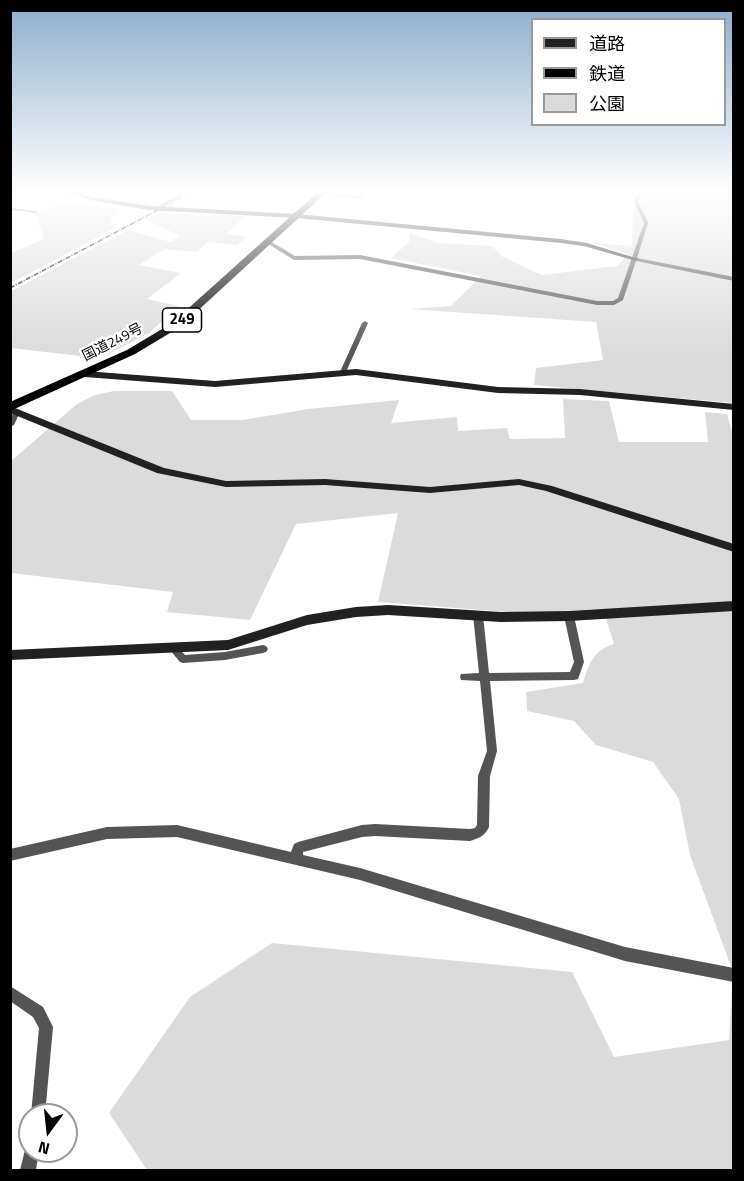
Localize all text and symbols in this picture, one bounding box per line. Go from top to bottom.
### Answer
legend [531,18,726,126]
text: 道路 [589,30,625,57]
text: 鉄道 [589,60,625,87]
text: 公園 [589,90,625,117]
road number: 249 [162,308,201,332]
street label: 国道249号 [80,321,146,365]
north arrow [18,1103,78,1163]
text: N [35,1135,52,1161]

